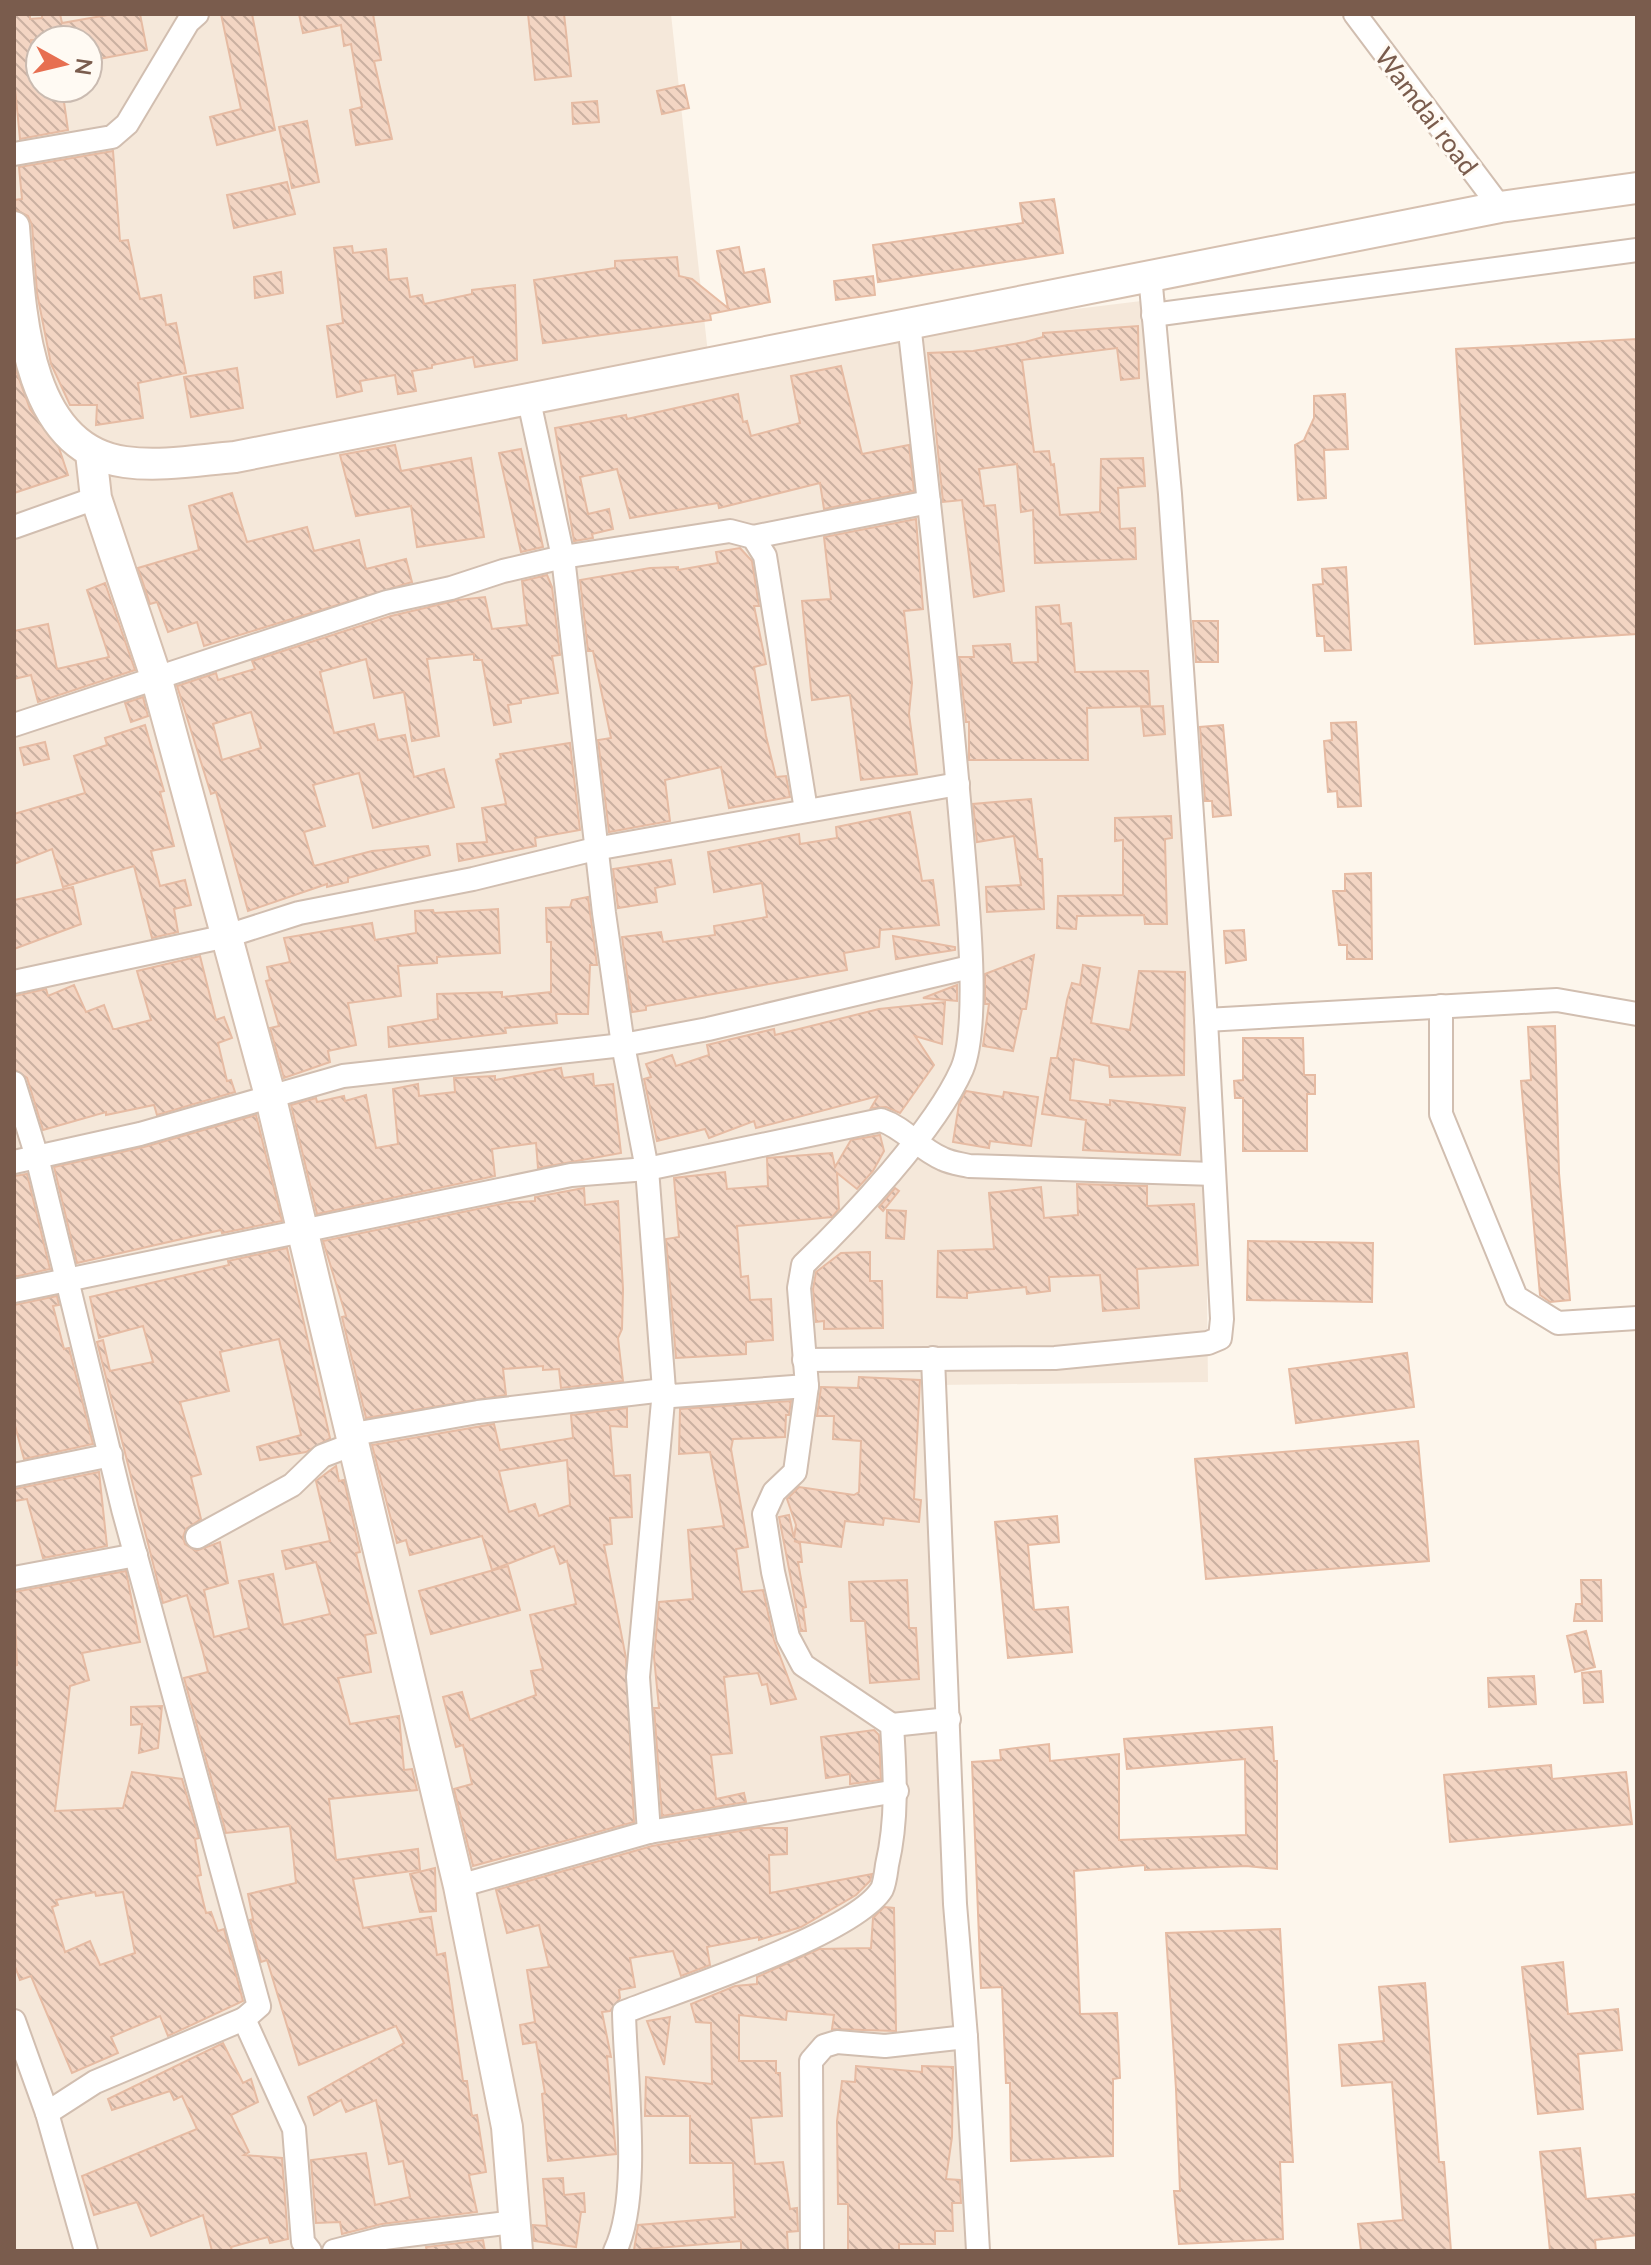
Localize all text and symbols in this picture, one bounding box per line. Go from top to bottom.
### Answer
north arrow [24,24,104,104]
street label: Wamdai road [1369,41,1485,181]
text: N [70,57,99,77]

